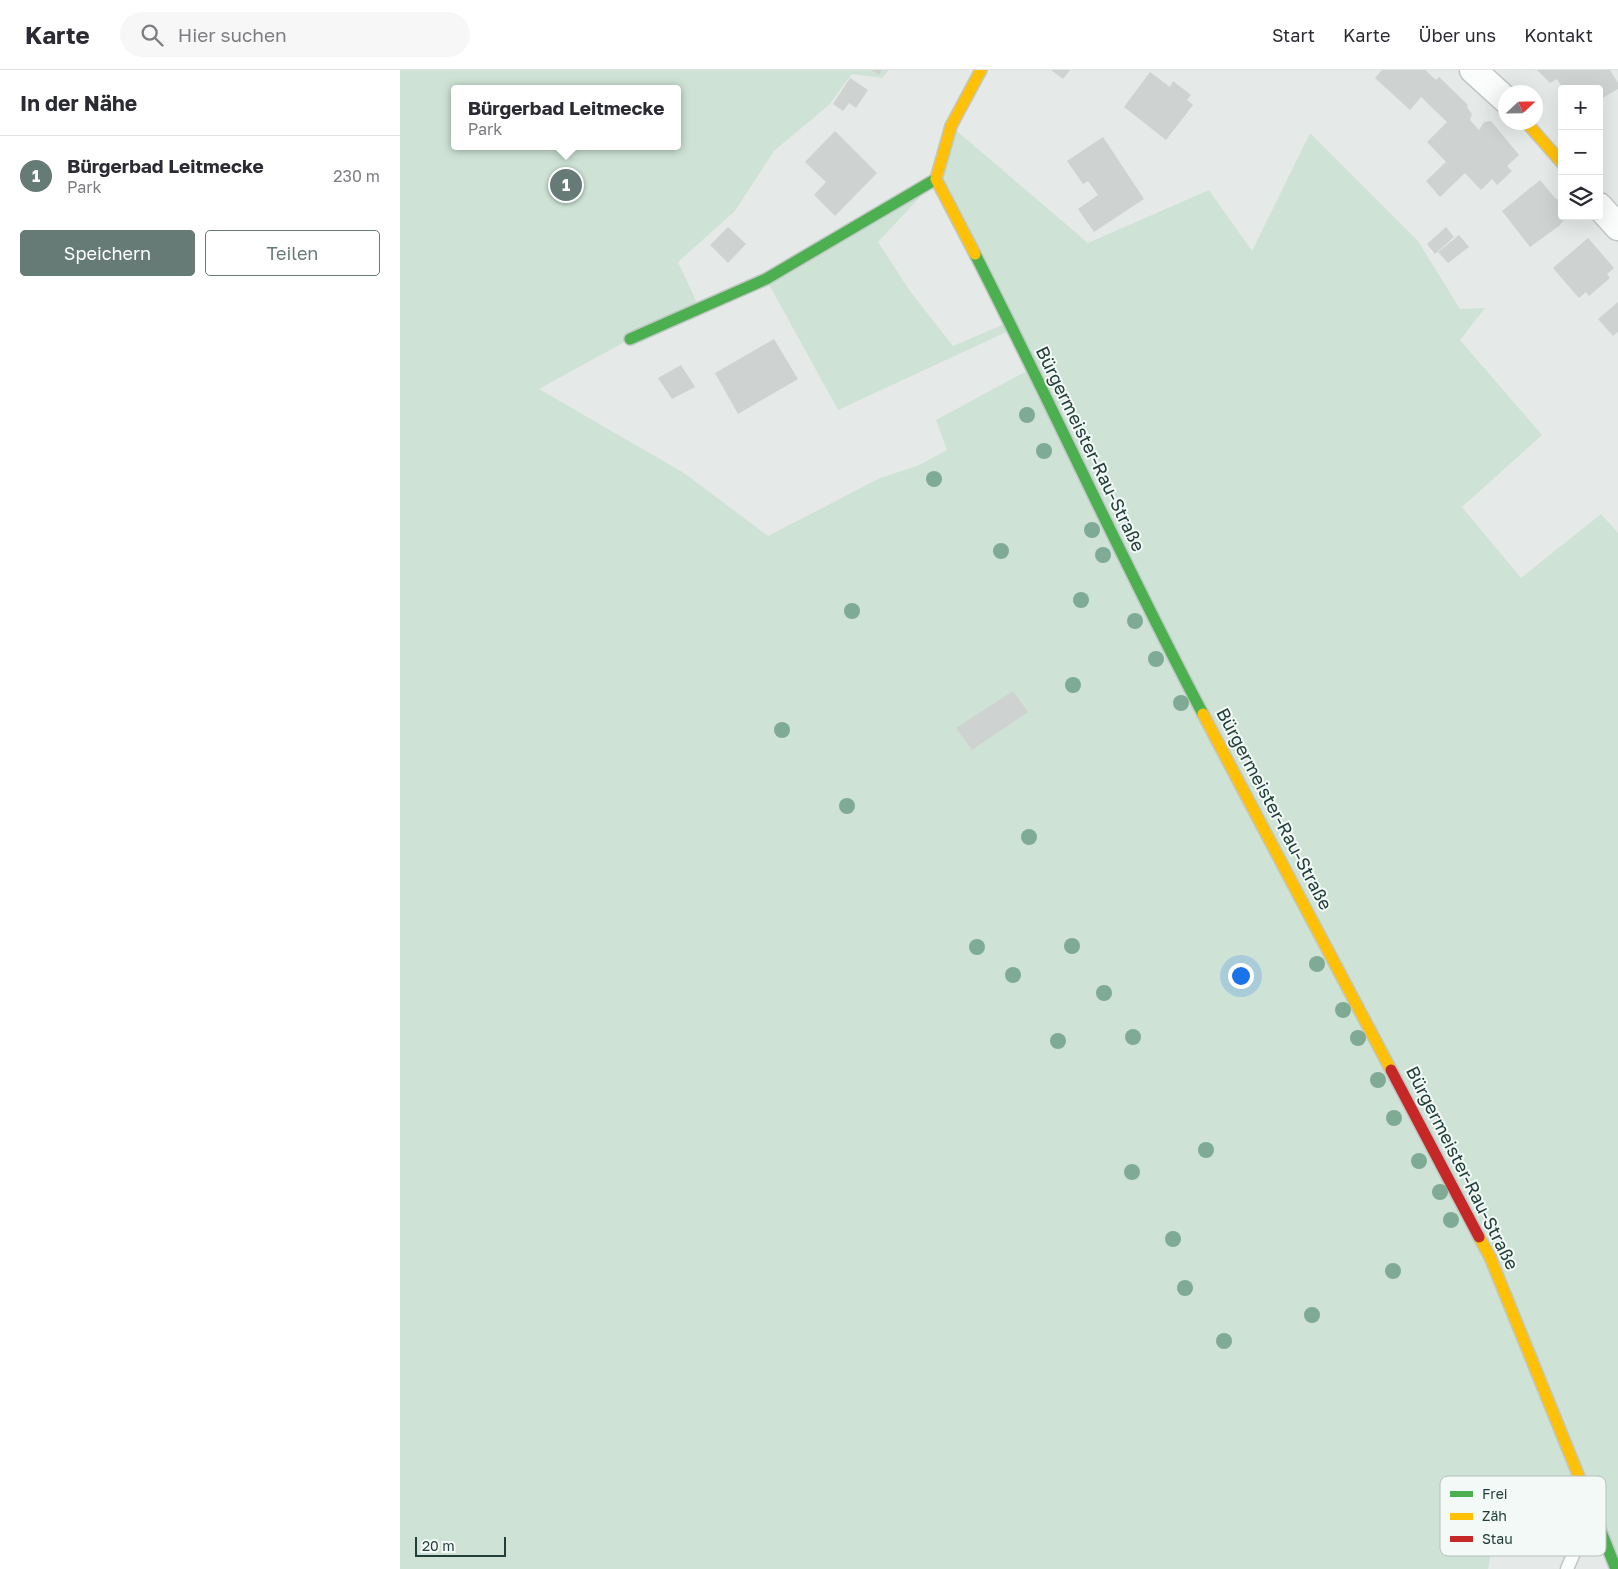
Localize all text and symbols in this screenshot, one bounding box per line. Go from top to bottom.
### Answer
search box [120,12,470,57]
text: Karte [25,20,90,49]
icon: search [138,21,166,49]
text: Hier suchen [178,23,287,46]
text: Start [1272,24,1315,46]
text: Karte [1343,24,1390,46]
text: Über uns [1418,24,1496,46]
text: Kontakt [1524,24,1593,46]
popup [451,85,681,150]
north arrow [1498,85,1543,130]
map controls [1558,85,1603,220]
button: + [1558,85,1603,130]
text: In der Nähe [20,90,137,116]
text: Bürgerbad Leitmecke [468,96,664,119]
text: Park [468,119,502,139]
button: − [1558,130,1603,175]
text: Bürgerbad Leitmecke [67,154,264,177]
text: 1 [32,166,40,186]
text: 230 m [333,166,380,186]
pin: 1 [550,166,582,204]
button: layers [1558,175,1603,220]
text: Park [67,177,102,197]
button: Speichern [20,230,195,276]
button: Teilen [205,230,380,276]
street label: Bürgermeister-Rau-Straße [1032,342,1150,555]
street label: Bürgermeister-Rau-Straße [1212,704,1338,913]
your location [1228,963,1254,989]
street label: Bürgermeister-Rau-Straße [1402,1062,1524,1273]
legend [1440,1476,1606,1556]
text: Frei [1482,1485,1508,1502]
text: Zäh [1482,1507,1507,1524]
text: Stau [1482,1530,1513,1547]
scale bar [415,1534,506,1557]
text: 20 m [422,1537,455,1554]

